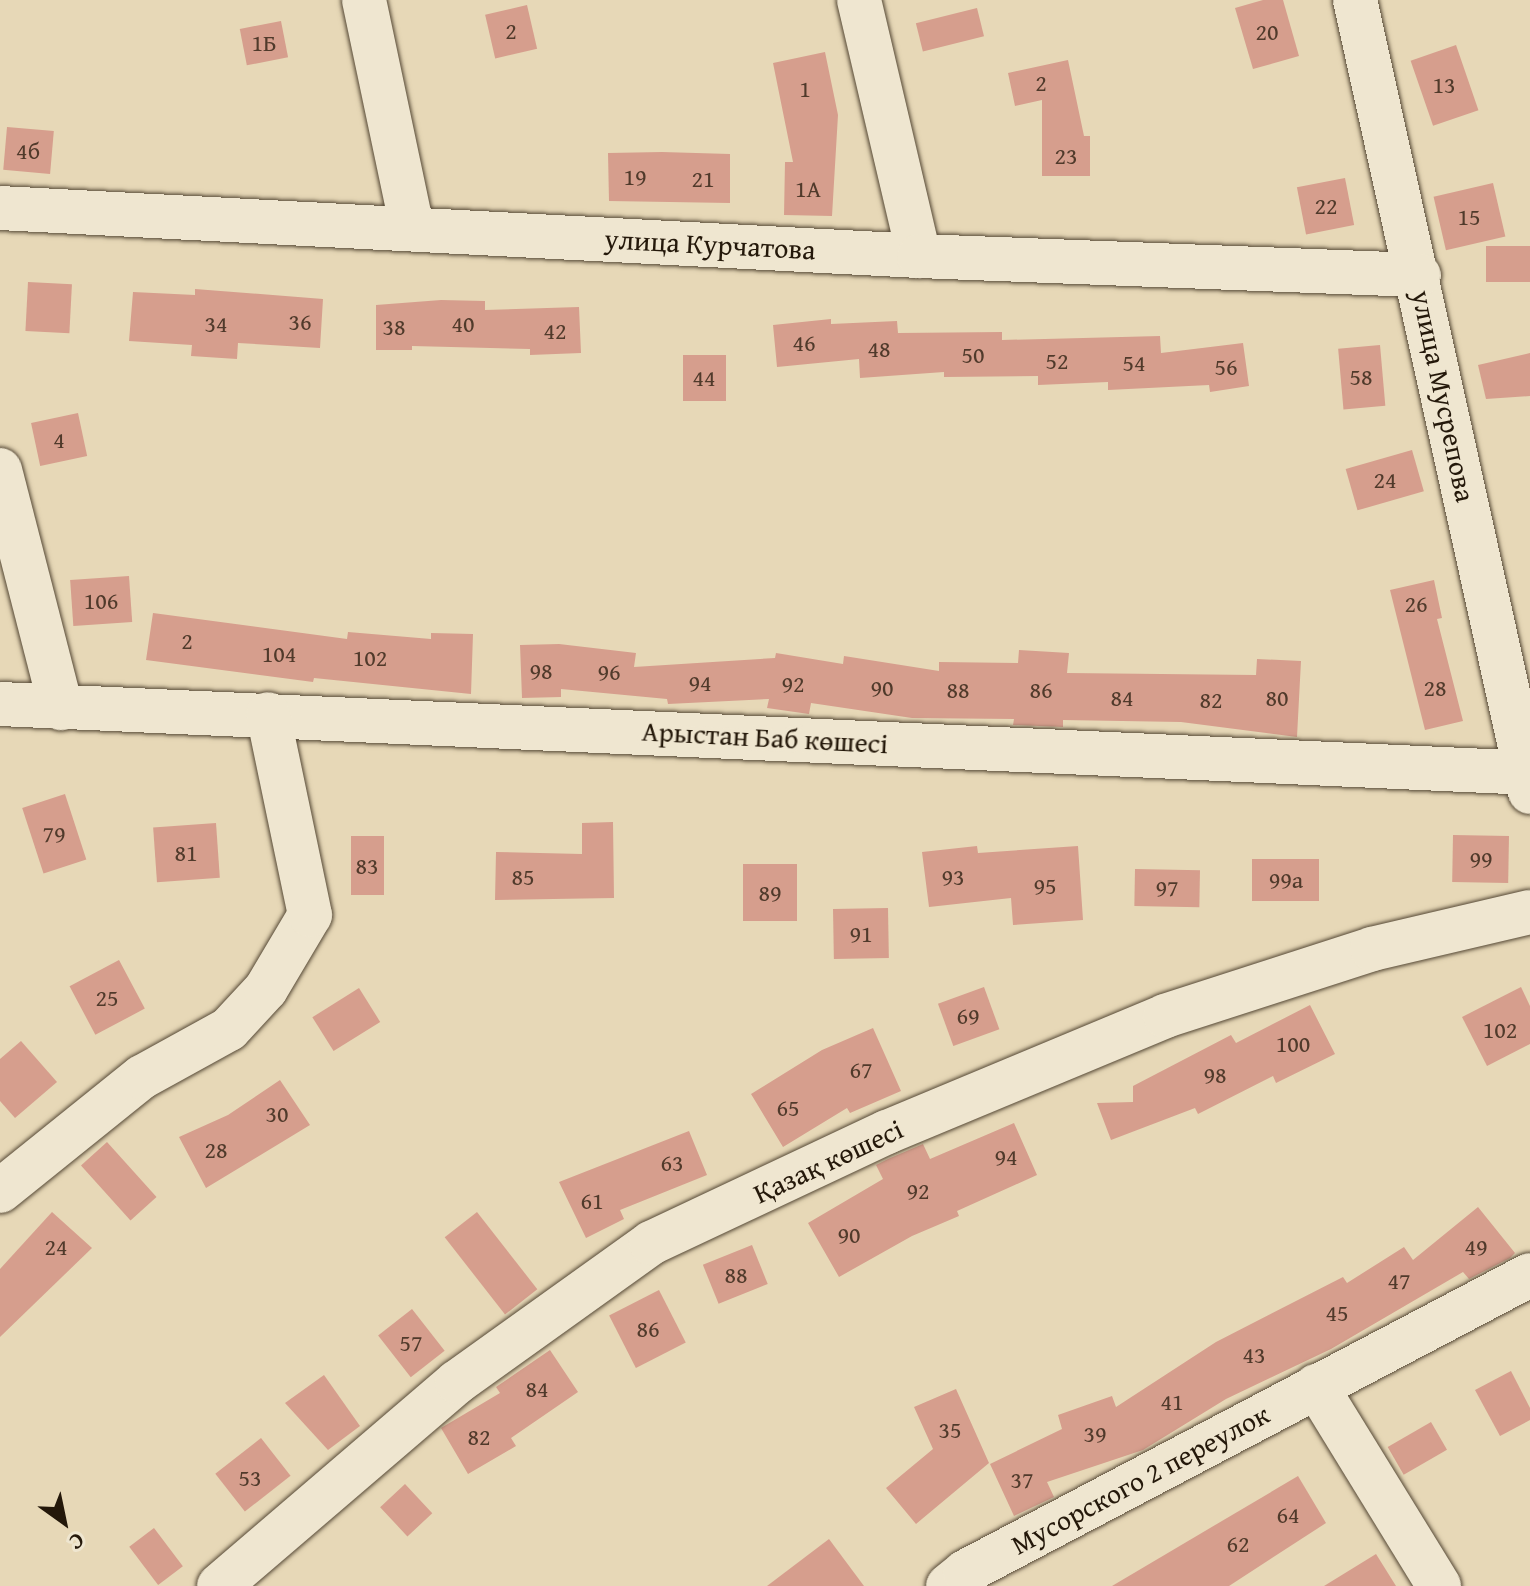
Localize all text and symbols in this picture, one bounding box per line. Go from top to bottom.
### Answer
house number: 2 [505,17,517,45]
house number: 20 [1255,18,1279,46]
house number: 1Б [251,29,277,57]
house number: 2 [1035,69,1047,97]
house number: 13 [1432,71,1456,99]
house number: 1 [799,75,811,103]
house number: 4б [16,137,40,165]
house number: 23 [1054,142,1078,170]
house number: 19 [623,163,647,191]
house number: 21 [691,165,715,193]
house number: 1А [795,175,821,203]
house number: 22 [1314,192,1338,220]
house number: 15 [1457,203,1481,231]
street label: улица Курчатова [604,222,816,266]
street label: улица Мусрепова [1405,287,1483,505]
house number: 36 [288,308,312,336]
house number: 34 [204,310,228,338]
house number: 40 [451,310,475,338]
house number: 38 [382,313,406,341]
house number: 42 [543,317,567,345]
house number: 46 [792,329,816,357]
house number: 48 [867,335,891,363]
house number: 50 [961,341,985,369]
house number: 52 [1045,347,1069,375]
house number: 54 [1122,349,1146,377]
house number: 56 [1214,353,1238,381]
house number: 58 [1349,363,1373,391]
house number: 44 [692,364,716,392]
house number: 4 [53,426,65,454]
house number: 24 [1373,466,1397,494]
house number: 106 [84,587,118,615]
house number: 26 [1404,590,1428,618]
house number: 2 [181,627,193,655]
house number: 104 [262,640,296,668]
house number: 102 [353,644,387,672]
house number: 98 [529,657,553,685]
house number: 96 [597,658,621,686]
house number: 94 [688,669,712,697]
house number: 92 [781,670,805,698]
house number: 90 [870,674,894,702]
house number: 28 [1423,674,1447,702]
house number: 88 [946,676,970,704]
house number: 86 [1029,676,1053,704]
house number: 84 [1110,684,1134,712]
house number: 80 [1265,684,1289,712]
house number: 82 [1199,686,1223,714]
street label: Арыстан Баб көшесі [641,714,889,760]
house number: 79 [42,820,66,848]
house number: 81 [174,839,198,867]
house number: 99 [1469,845,1493,873]
house number: 83 [355,852,379,880]
house number: 85 [511,863,535,891]
house number: 93 [941,863,965,891]
house number: 99а [1269,866,1303,894]
house number: 95 [1033,872,1057,900]
house number: 97 [1155,874,1179,902]
house number: 89 [758,879,782,907]
house number: 91 [849,920,873,948]
house number: 25 [95,984,119,1012]
house number: 69 [956,1002,980,1030]
house number: 102 [1483,1016,1517,1044]
house number: 100 [1276,1030,1310,1058]
house number: 67 [849,1056,873,1084]
house number: 98 [1203,1061,1227,1089]
house number: 65 [776,1094,800,1122]
house number: 30 [265,1100,289,1128]
street label: Қазақ көшесі [748,1112,908,1210]
house number: 28 [204,1136,228,1164]
house number: 94 [994,1143,1018,1171]
house number: 63 [660,1149,684,1177]
house number: 92 [906,1177,930,1205]
house number: 61 [580,1187,604,1215]
house number: 90 [837,1221,861,1249]
house number: 24 [44,1233,68,1261]
house number: 49 [1464,1233,1488,1261]
house number: 88 [724,1261,748,1289]
house number: 47 [1387,1267,1411,1295]
house number: 45 [1325,1299,1349,1327]
house number: 86 [636,1315,660,1343]
house number: 57 [399,1329,423,1357]
house number: 43 [1242,1341,1266,1369]
house number: 84 [525,1375,549,1403]
house number: 41 [1160,1388,1184,1416]
street label: Мусорского 2 переулок [1005,1397,1275,1561]
house number: 35 [938,1416,962,1444]
house number: 39 [1083,1420,1107,1448]
house number: 82 [467,1423,491,1451]
house number: 53 [238,1464,262,1492]
house number: 37 [1010,1466,1034,1494]
north arrow [24,1482,104,1562]
house number: 64 [1276,1501,1300,1529]
text: С [63,1525,91,1559]
house number: 62 [1226,1530,1250,1558]

